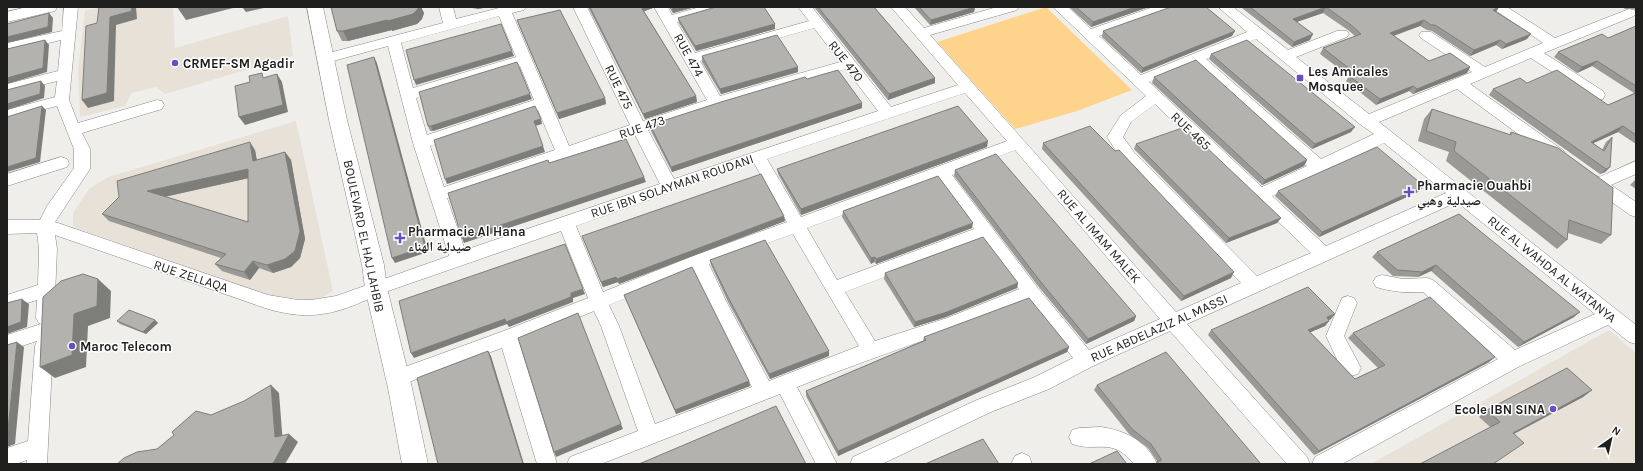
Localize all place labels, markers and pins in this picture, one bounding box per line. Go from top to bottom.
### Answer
place label: CRMEF-SM Agadir [183,56,295,71]
marker: CRMEF-SM Agadir [170,58,180,68]
place label: Les Amicales Mosquee [1308,64,1389,95]
marker: Les Amicales Mosquee [1295,73,1305,83]
place label: Pharmacie Ouahbi صيدلية وهبي [1417,178,1532,211]
marker: Pharmacie Ouahbi صيدلية وهبي [1404,187,1414,197]
place label: Pharmacie Al Hana صيدلية الهناء [408,224,525,254]
marker: Pharmacie Al Hana صيدلية الهناء [395,233,405,243]
place label: Maroc Telecom [80,339,172,354]
marker: Maroc Telecom [67,341,77,351]
place label: Ecole IBN SINA [1454,402,1545,417]
marker: Ecole IBN SINA [1548,404,1558,414]

